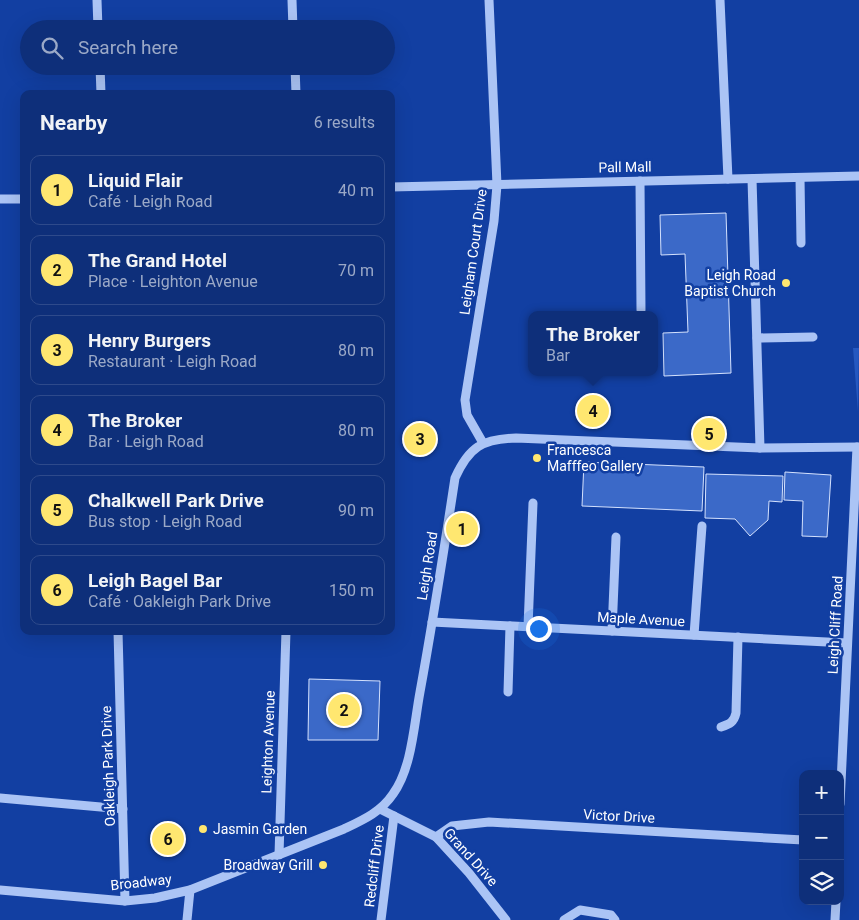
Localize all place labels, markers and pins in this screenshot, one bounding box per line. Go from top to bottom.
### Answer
place label: Leigh Road Baptist Church [684,267,776,299]
marker: Leigh Road Baptist Church [780,277,792,289]
pin: 4 [577,392,609,430]
pin: 5 [693,415,725,453]
pin: 3 [404,420,436,458]
place label: Francesca Mafffeo Gallery [547,442,643,474]
marker: Francesca Mafffeo Gallery [531,452,543,464]
pin: 1 [446,510,478,548]
pin: 2 [328,691,360,729]
pin: 6 [152,820,184,858]
place label: Jasmin Garden [213,821,307,837]
marker: Jasmin Garden [197,823,209,835]
place label: Broadway Grill [224,857,313,873]
marker: Broadway Grill [317,859,329,871]

